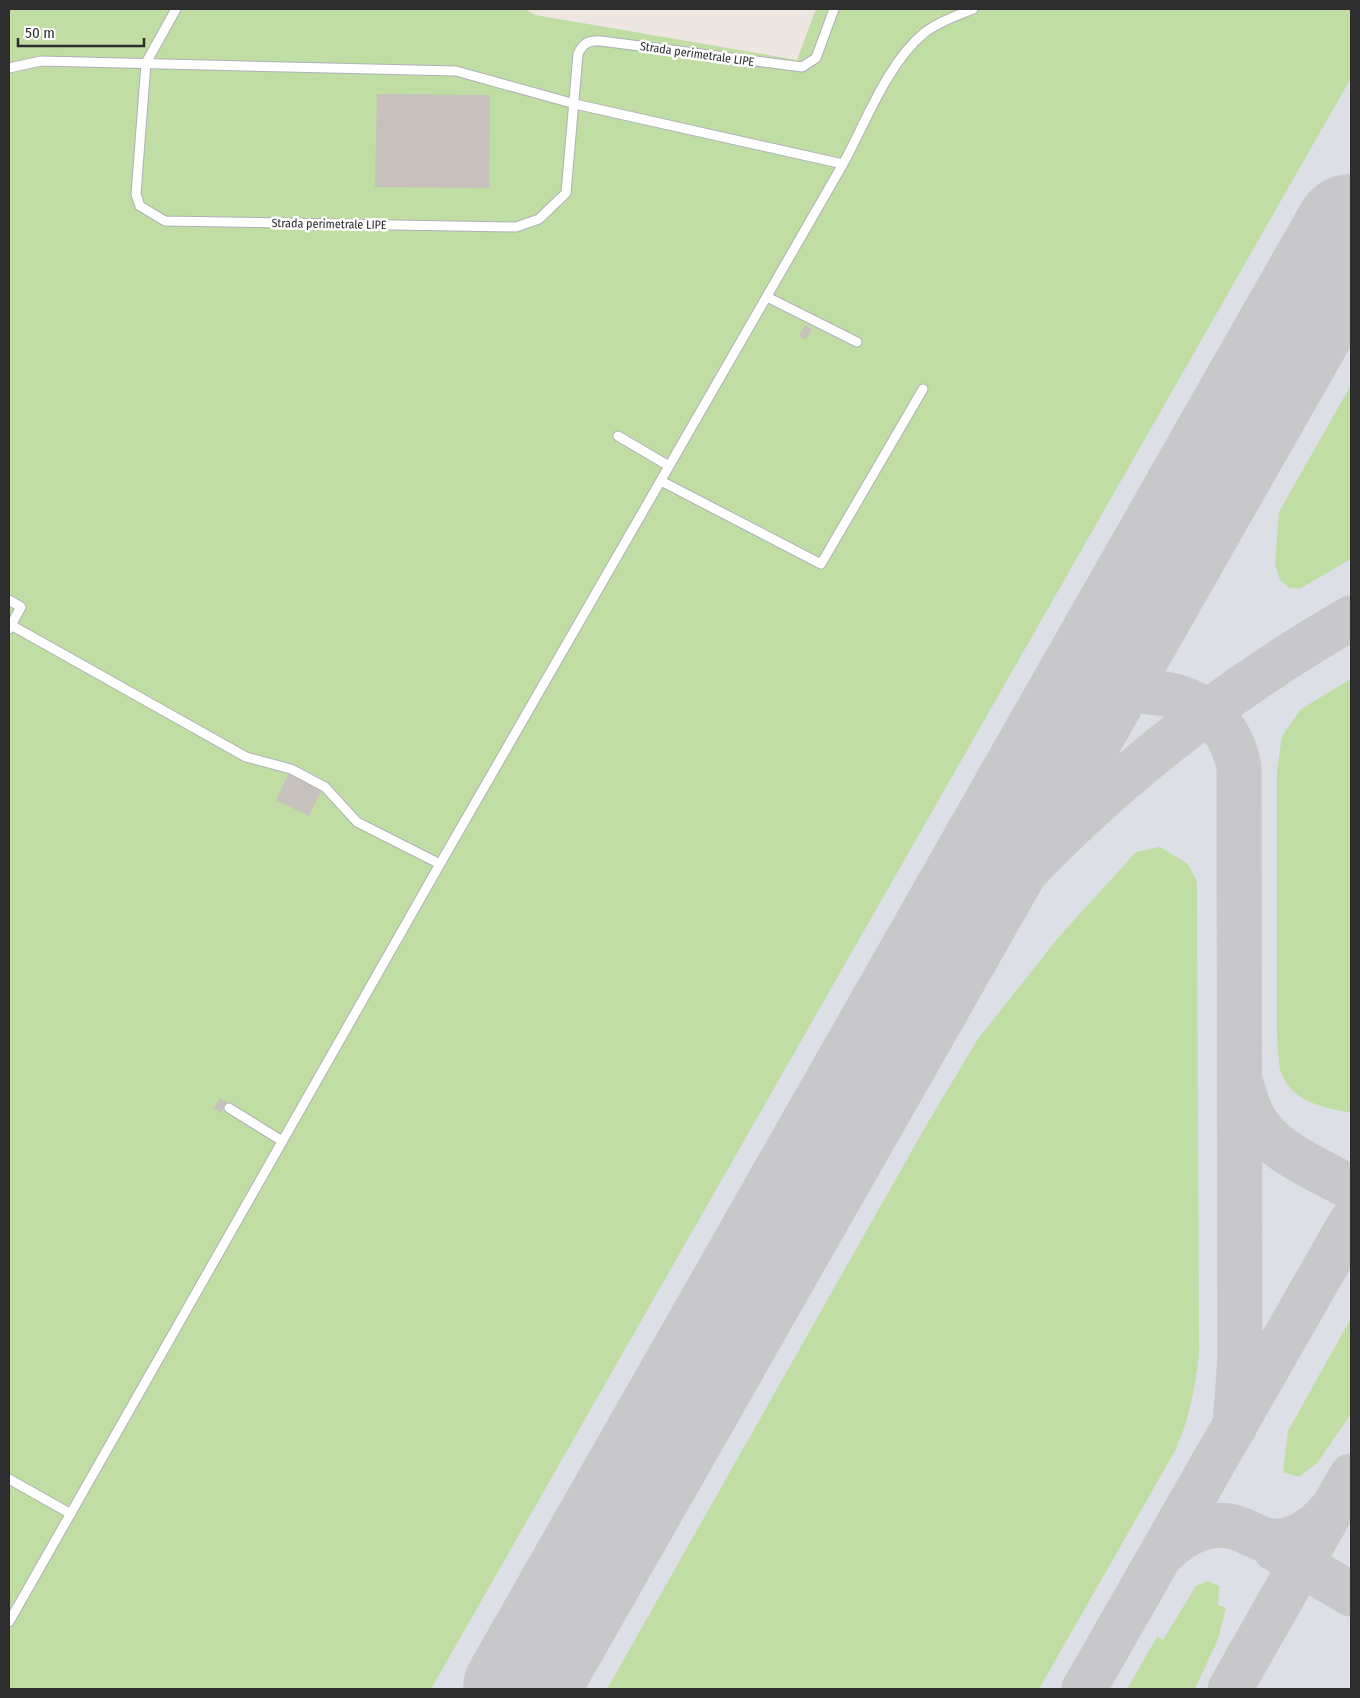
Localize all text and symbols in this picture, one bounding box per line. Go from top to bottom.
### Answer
scale bar [18,15,144,47]
text: 50 m [25,24,55,42]
street label: Strada perimetrale LIPE [639,39,755,69]
street label: Strada perimetrale LIPE [271,216,387,232]

